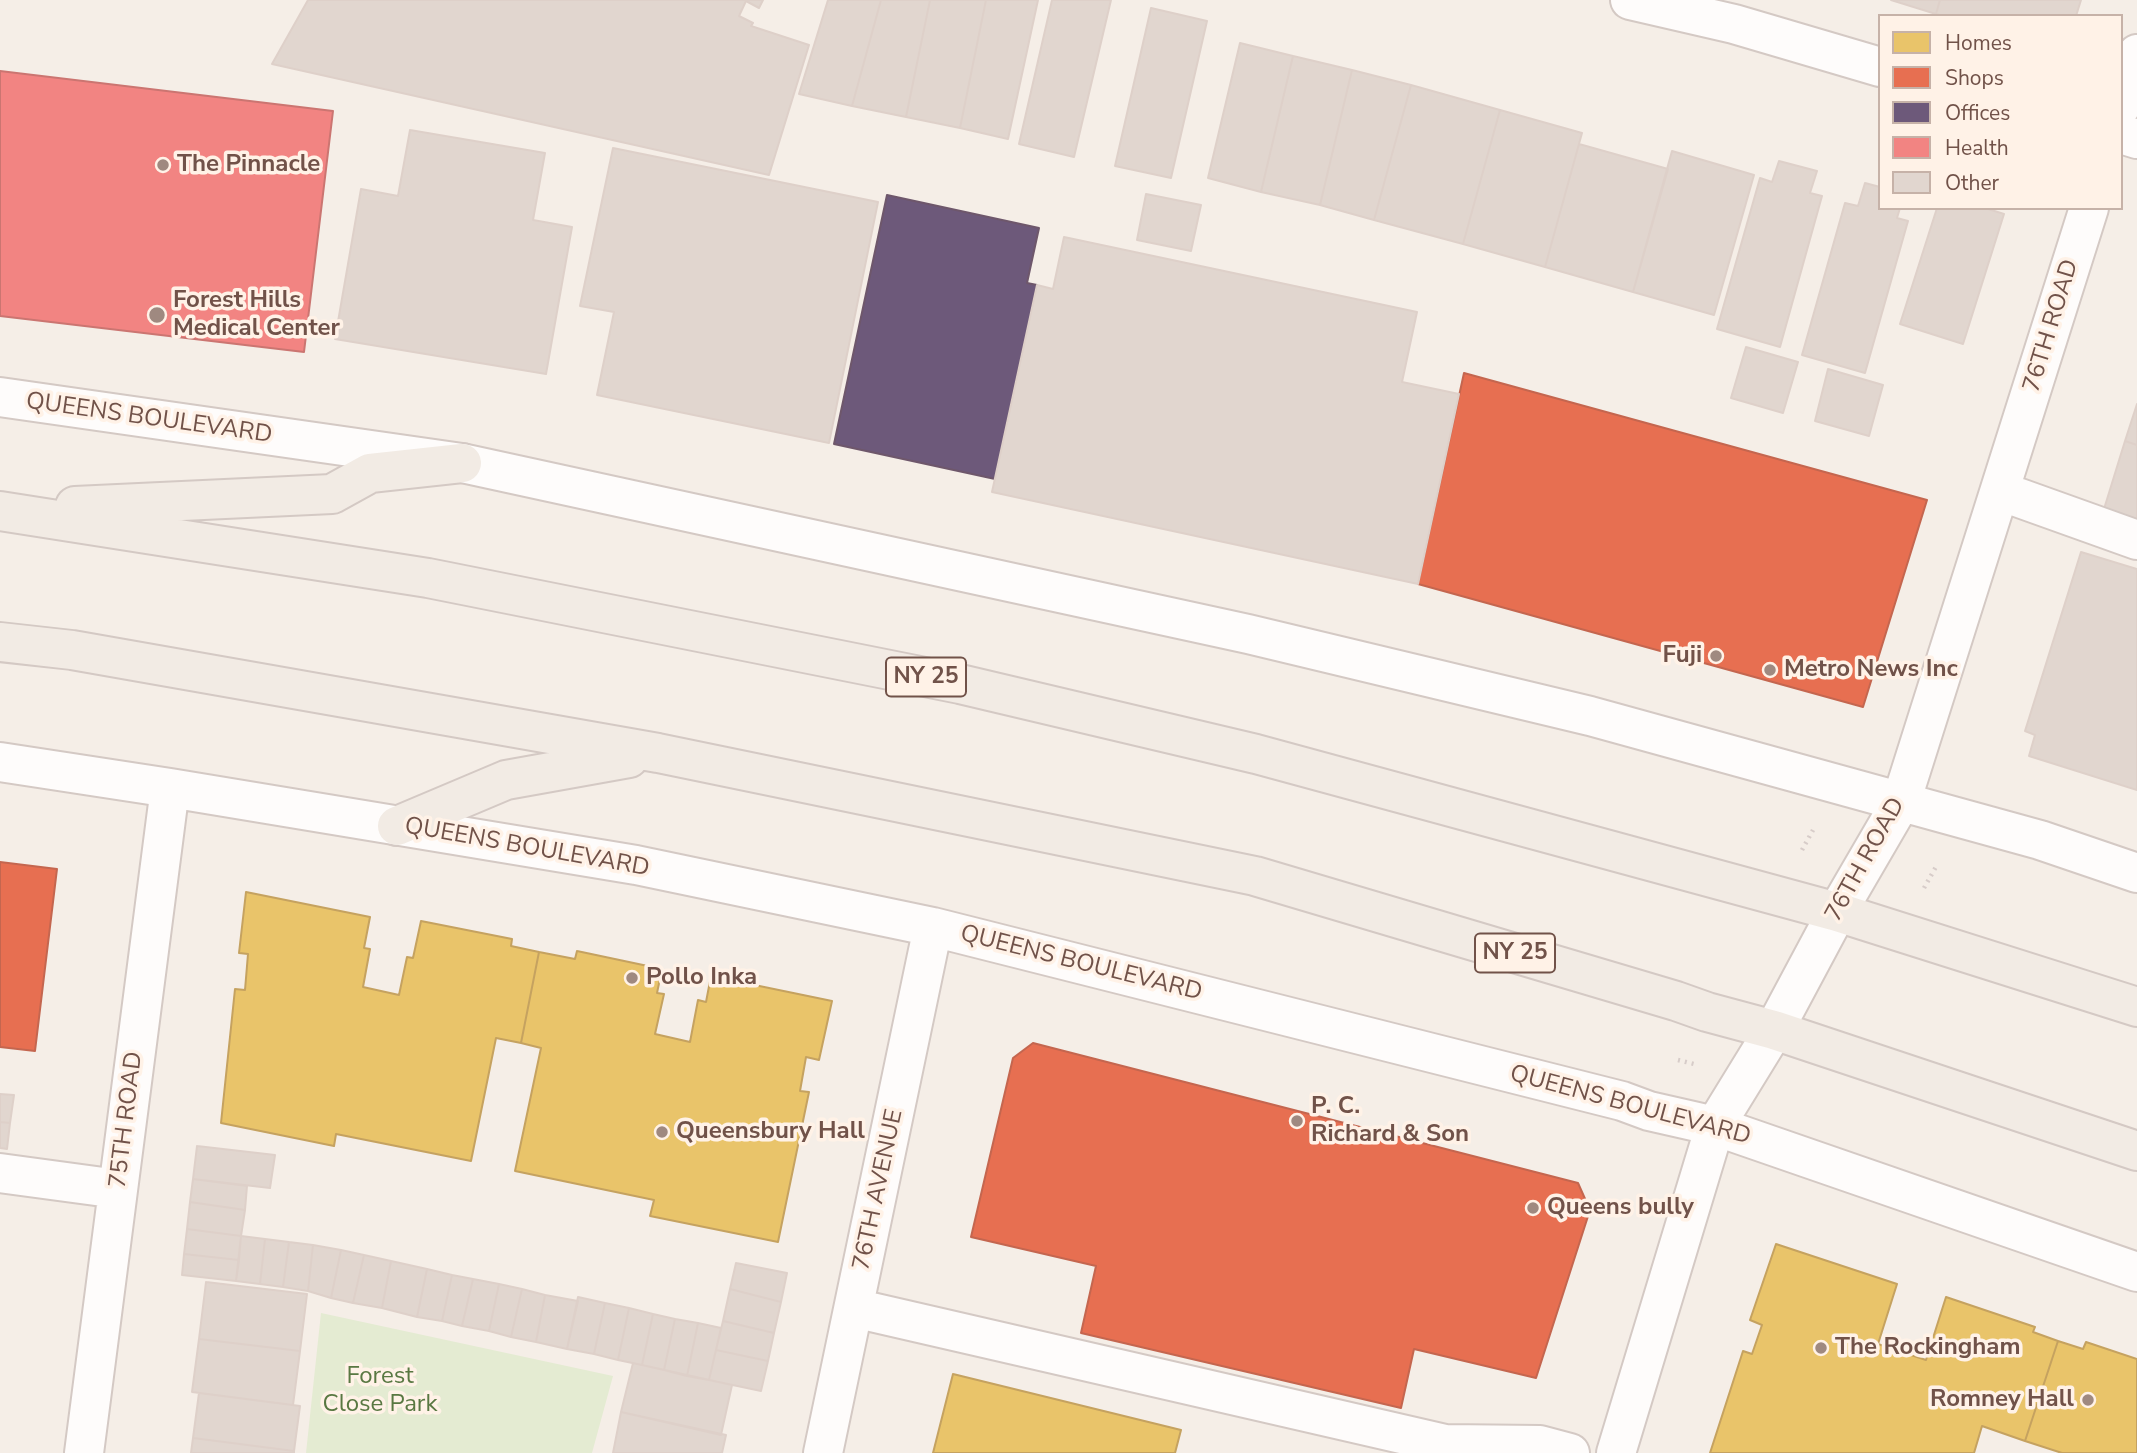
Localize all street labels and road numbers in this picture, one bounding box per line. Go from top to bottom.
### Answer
street label: 76TH ROAD [2018,256,2086,396]
street label: QUEENS BOULEVARD [24,387,274,451]
road number: NY 25 [886,657,966,696]
street label: 76TH ROAD [1820,793,1912,927]
street label: QUEENS BOULEVARD [402,812,652,884]
street label: QUEENS BOULEVARD [957,920,1205,1008]
road number: NY 25 [1475,934,1555,972]
street label: 75TH ROAD [104,1050,150,1190]
street label: QUEENS BOULEVARD [1506,1060,1754,1152]
street label: 76TH AVENUE [848,1107,910,1273]

